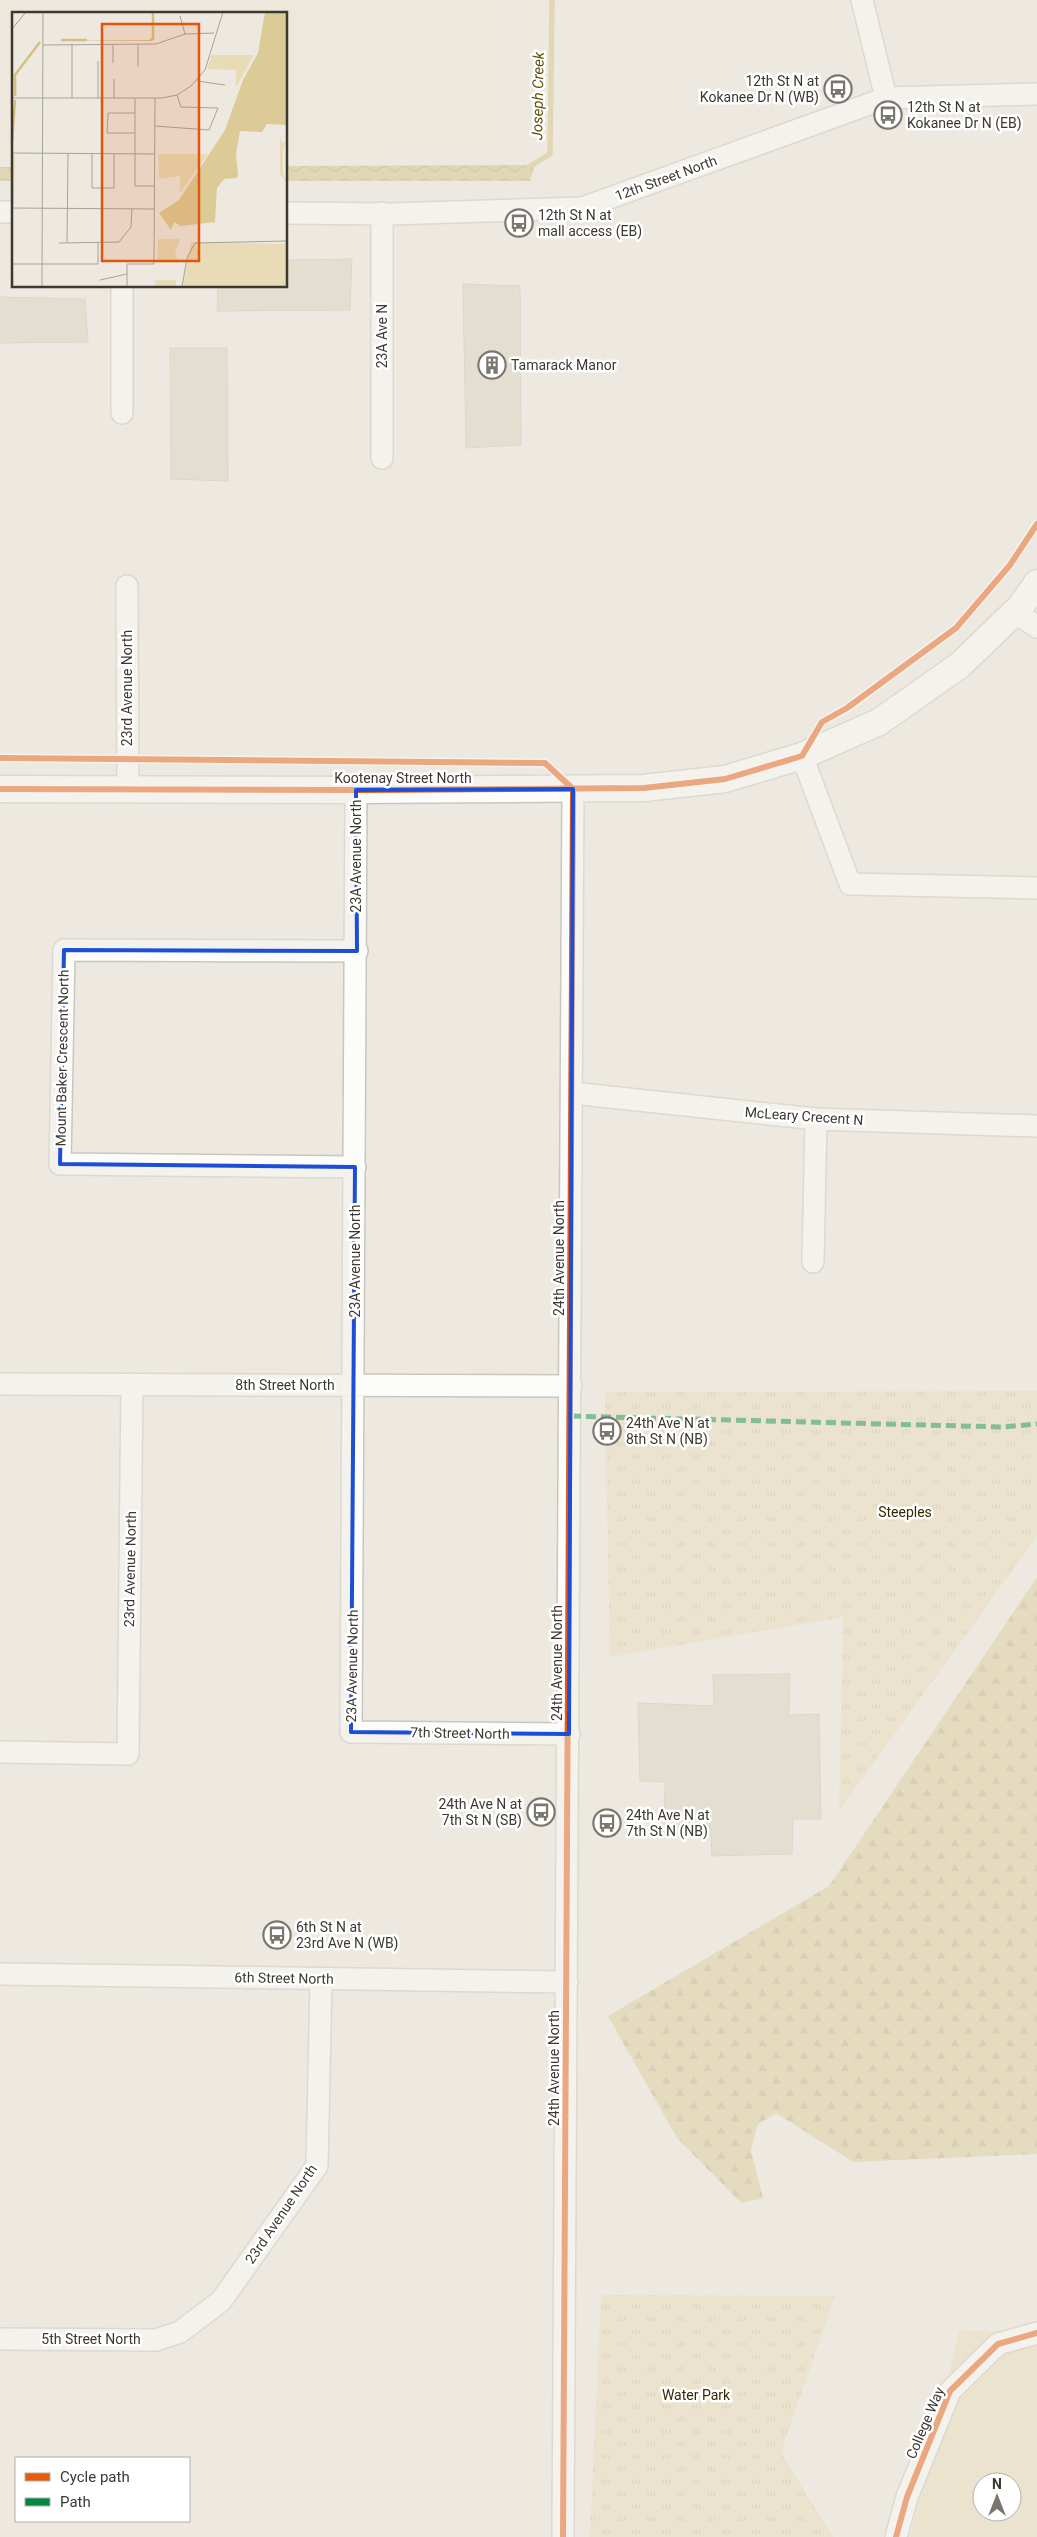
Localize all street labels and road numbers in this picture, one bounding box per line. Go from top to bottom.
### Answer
street label: 12th Street North [613,152,719,204]
street label: 23A Ave N [374,304,390,368]
street label: 23rd Avenue North [119,630,135,746]
street label: Kootenay Street North [334,770,472,786]
street label: 23A Avenue North [348,800,364,912]
street label: Mount Baker Crescent North [52,969,72,1147]
street label: McLeary Crecent N [744,1104,864,1128]
street label: 24th Avenue North [551,1200,567,1316]
street label: 23A Avenue North [347,1205,363,1317]
street label: 8th Street North [235,1377,335,1393]
street label: 23rd Avenue North [121,1511,139,1627]
street label: 24th Avenue North [549,1605,565,1721]
street label: 23A Avenue North [343,1609,361,1723]
street label: 7th Street North [410,1724,510,1742]
street label: 6th Street North [234,1969,334,1987]
street label: 24th Avenue North [546,2010,562,2126]
street label: 23rd Avenue North [242,2161,320,2267]
street label: 5th Street North [41,2331,141,2347]
street label: College Way [903,2384,947,2461]

